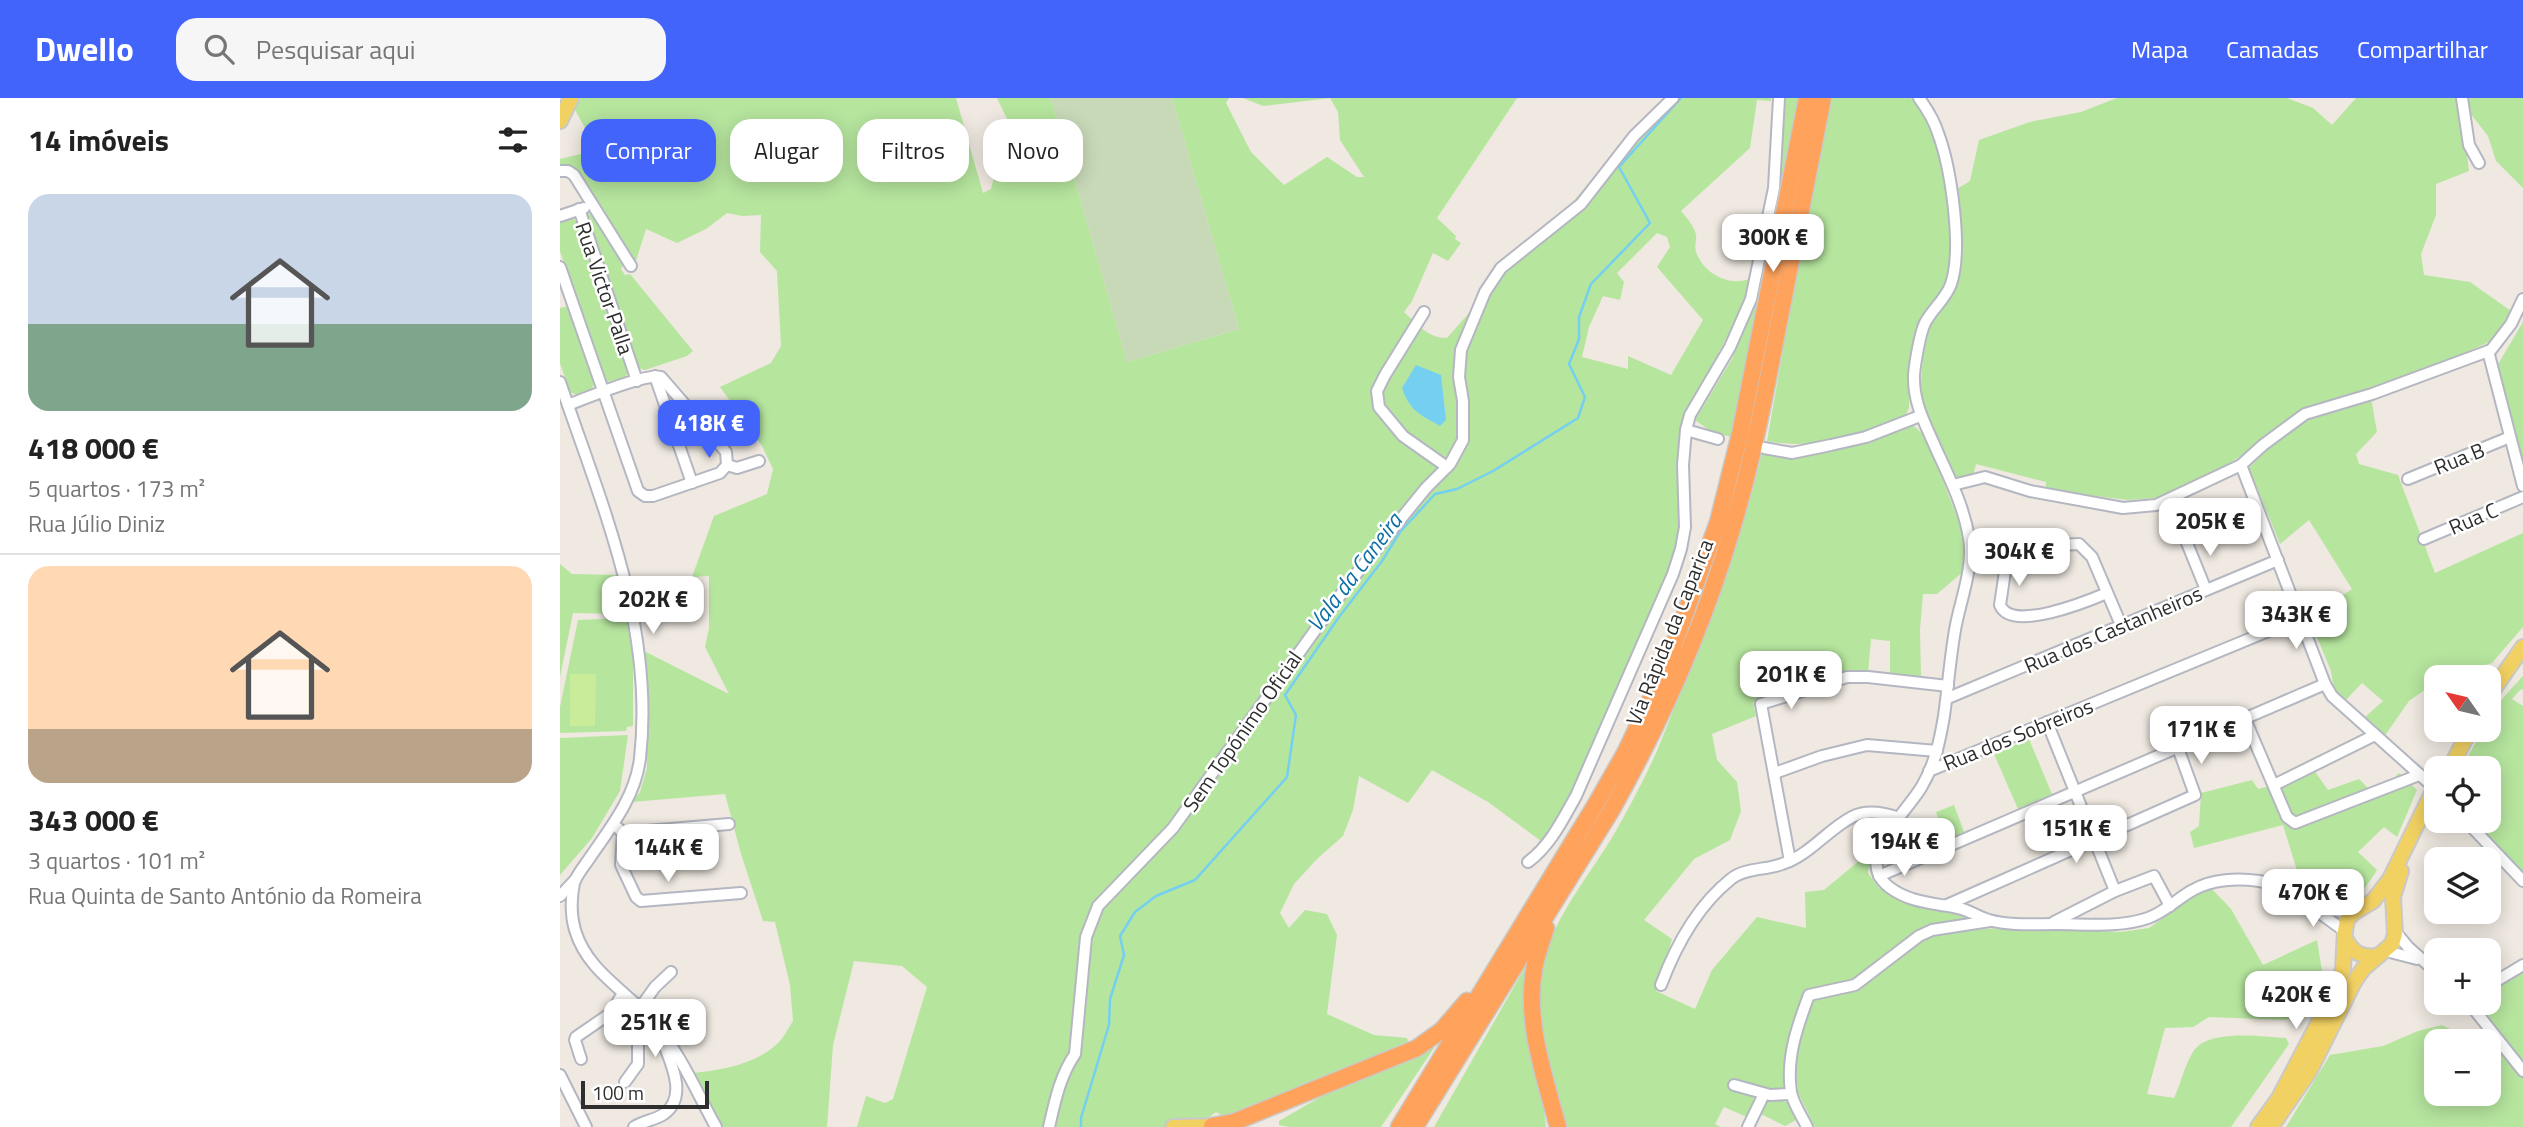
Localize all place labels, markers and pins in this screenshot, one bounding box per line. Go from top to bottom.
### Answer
pin: 300K € [1716,214,1830,274]
pin: 418K € [652,400,766,460]
pin: 205K € [2153,498,2267,558]
pin: 304K € [1962,528,2076,588]
pin: 202K € [596,576,710,636]
pin: 343K € [2239,592,2353,651]
pin: 201K € [1734,652,1848,711]
pin: 171K € [2144,706,2258,766]
pin: 151K € [2019,806,2133,865]
pin: 194K € [1847,818,1961,878]
pin: 144K € [611,824,725,884]
pin: 470K € [2256,870,2370,929]
pin: 420K € [2239,972,2353,1031]
pin: 251K € [598,1000,712,1059]

